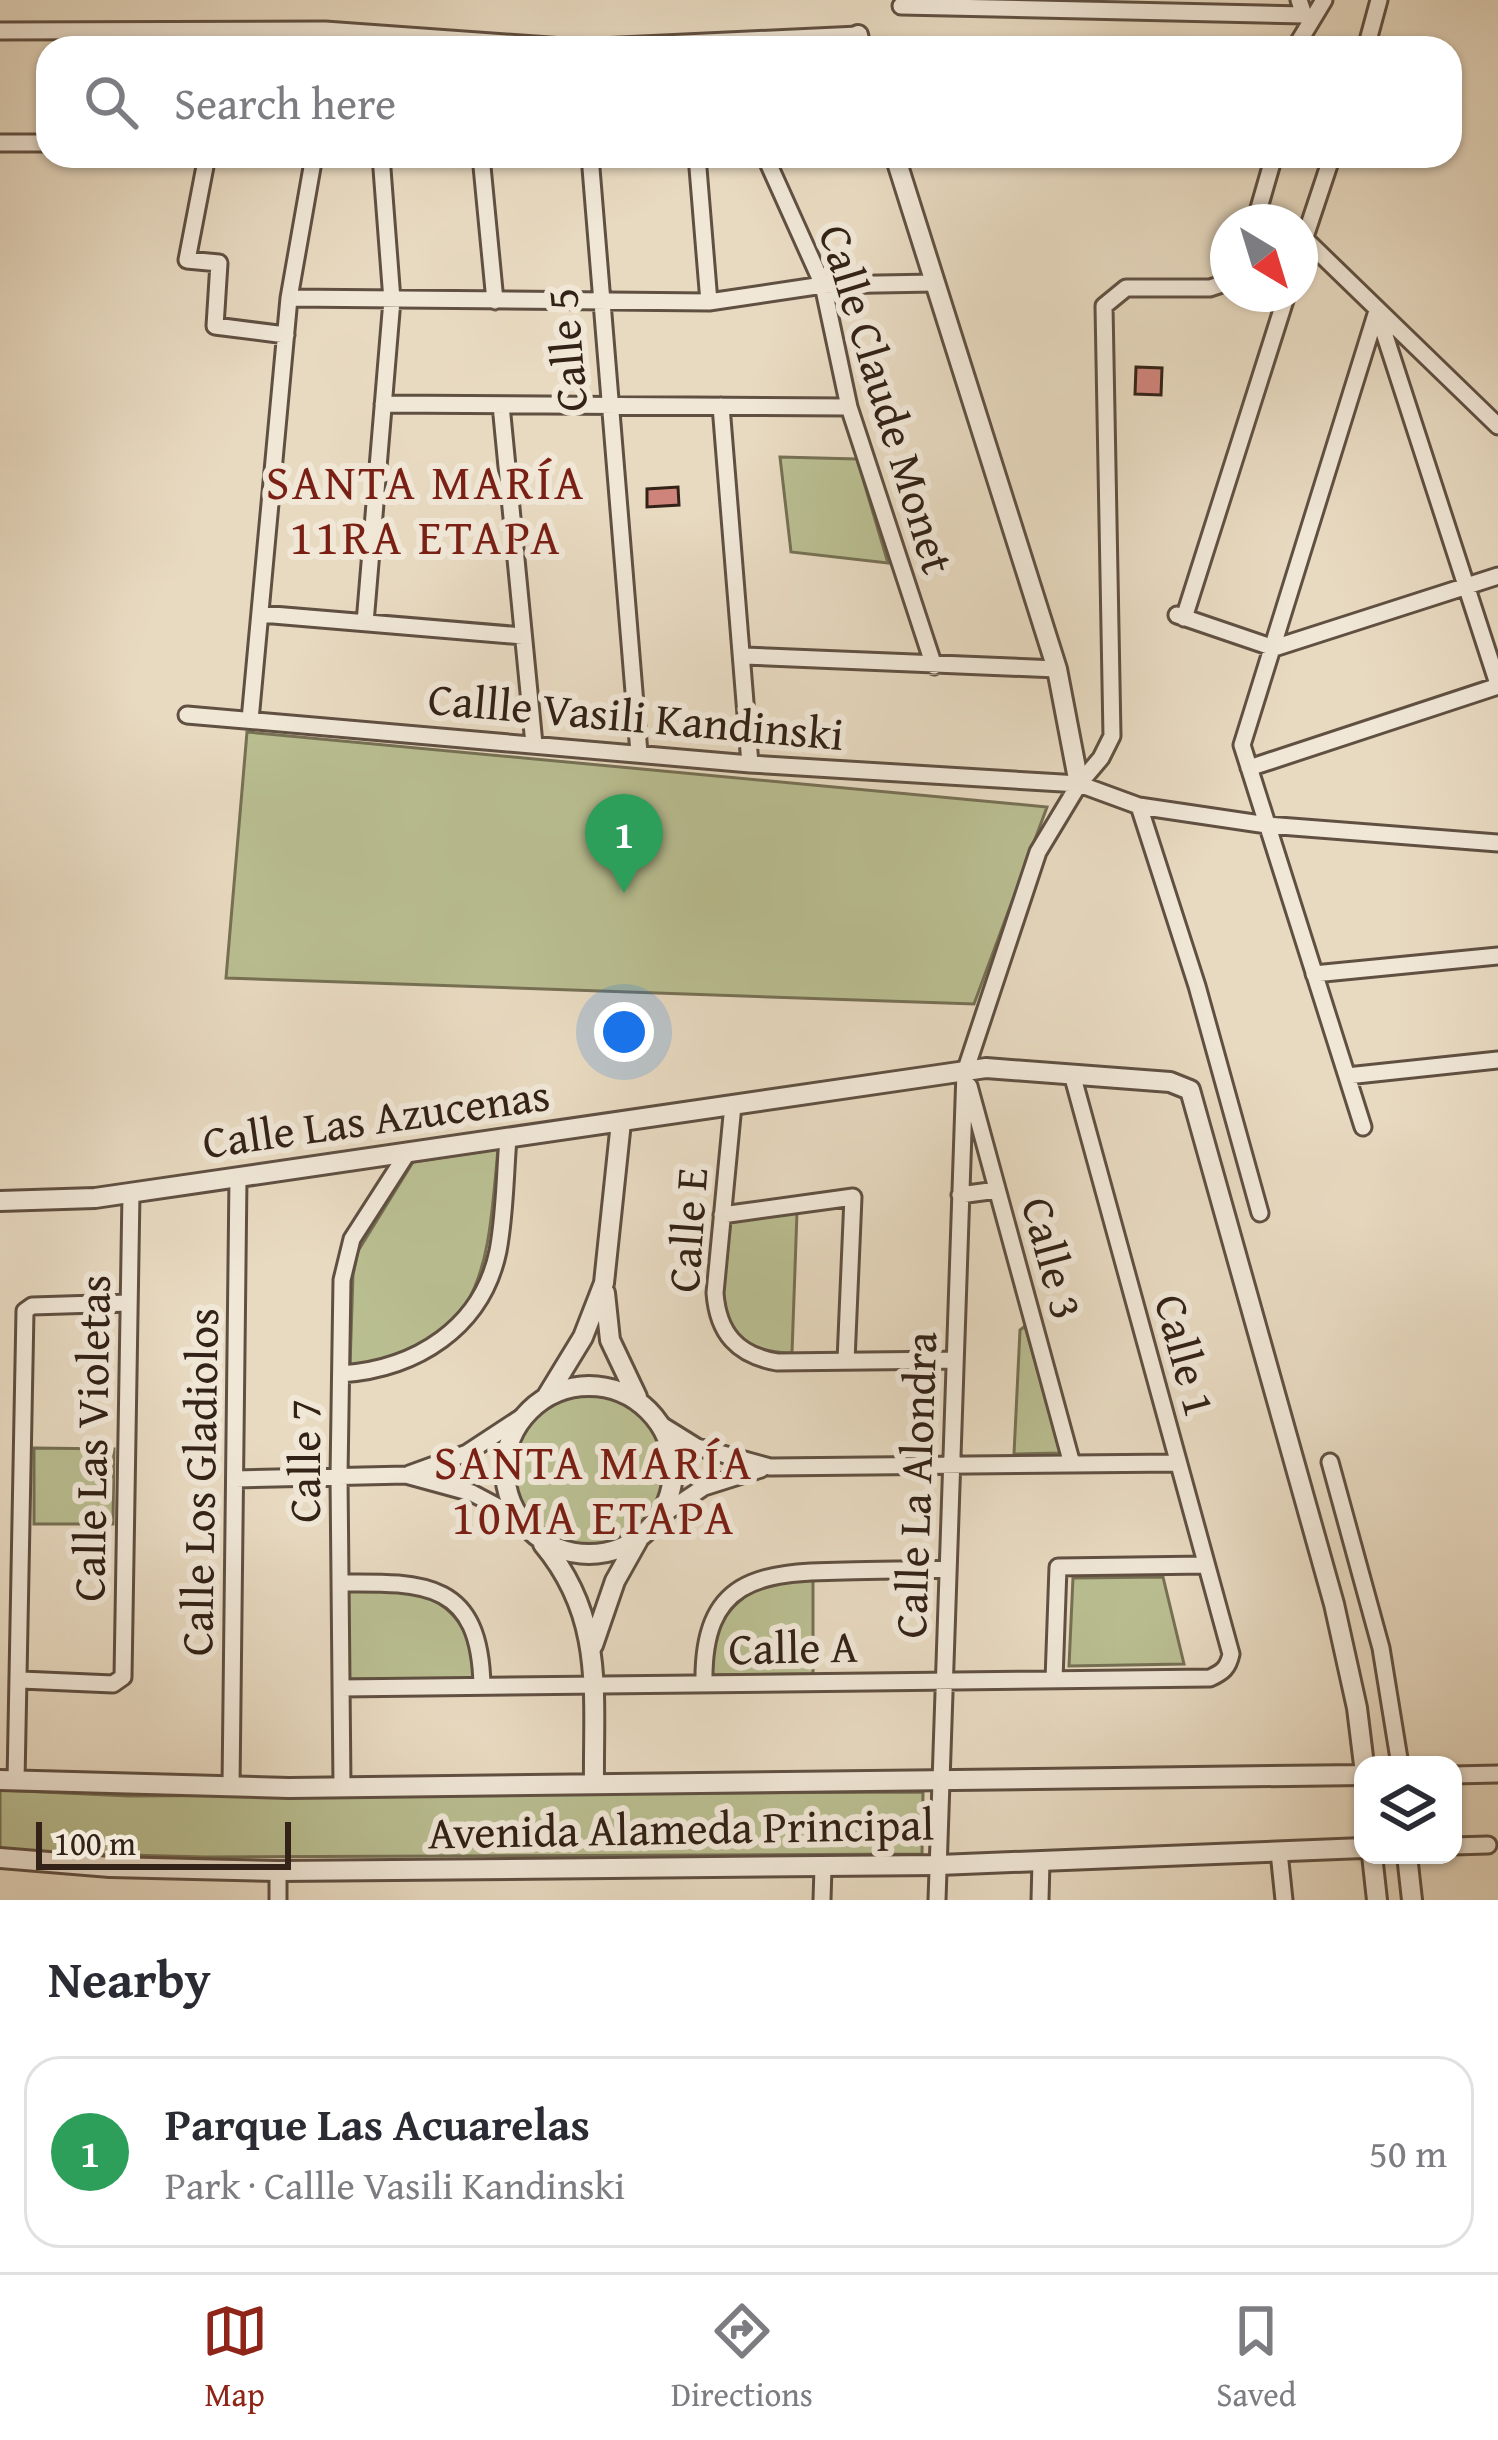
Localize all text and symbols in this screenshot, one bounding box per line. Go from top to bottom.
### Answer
search box [36,36,1462,168]
icon: search [78,69,144,135]
text: Search here [174,70,396,135]
north arrow [1210,204,1318,312]
street label: Calle Claude Monet [803,216,971,582]
street label: Calle 5 [528,286,603,414]
district label: SANTA MARÍA 11RA ETAPA [266,446,586,572]
street label: Callle Vasili Kandinski [426,665,847,766]
pin: 1 [585,794,663,893]
your location [594,1002,654,1062]
street label: Calle Las Azucenas [198,1061,554,1174]
street label: Calle E [650,1165,723,1294]
street label: Calle 3 [1006,1190,1101,1326]
street label: Calle Las Violetas [55,1274,126,1602]
street label: Calle 1 [1139,1287,1234,1423]
street label: Calle Los Gladiolos [163,1307,234,1657]
street label: Calle La Alondra [877,1331,952,1639]
street label: Calle 7 [271,1399,336,1523]
district label: SANTA MARÍA 10MA ETAPA [434,1426,754,1552]
street label: Calle A [728,1613,858,1680]
map controls [1354,1756,1462,1864]
button: layers [1354,1756,1462,1864]
street label: Avenida Alameda Principal [427,1791,935,1864]
scale bar [36,1816,291,1869]
text: 100 m [54,1819,136,1867]
text: Nearby [48,1941,211,2016]
text: Parque Las Acuarelas [165,2091,590,2156]
text: 1 [80,2124,100,2181]
text: 50 m [1369,2124,1447,2181]
text: Park · Callle Vasili Kandinski [165,2156,625,2213]
tab: Map [202,2298,268,2418]
tab: Directions [671,2298,813,2418]
tab: Saved [1216,2298,1296,2418]

